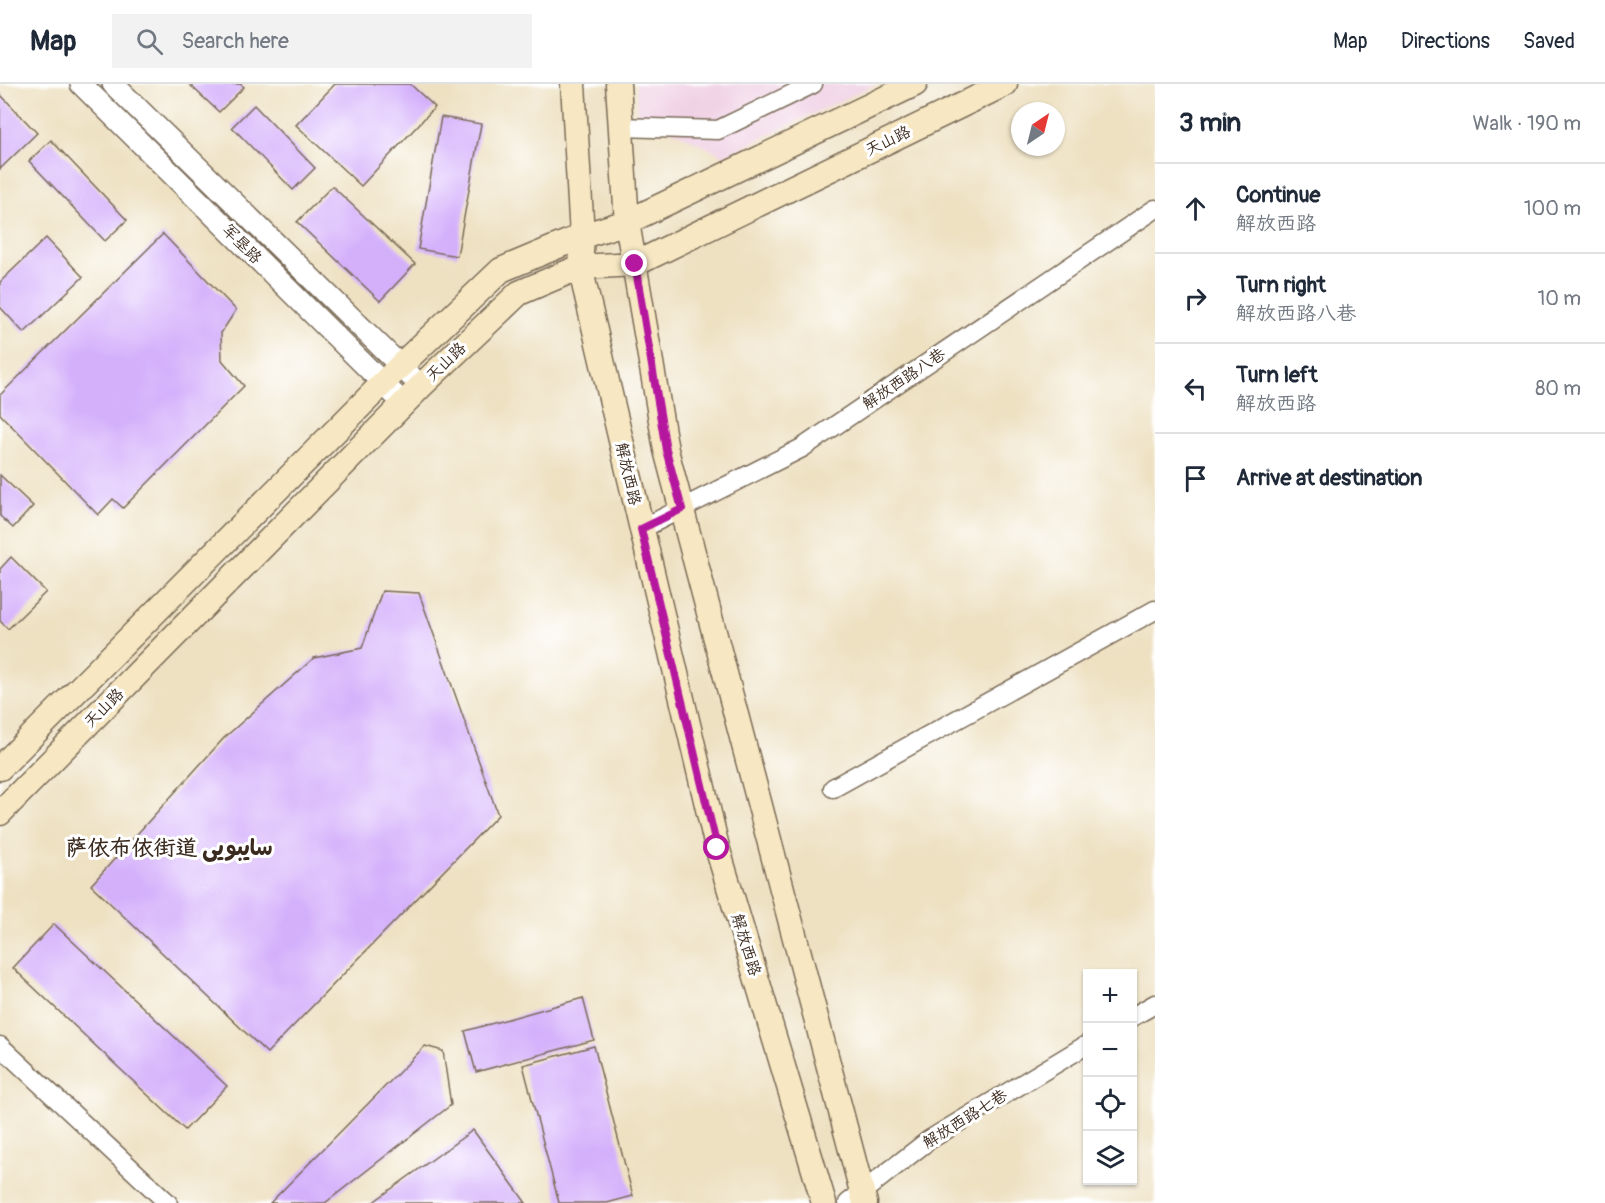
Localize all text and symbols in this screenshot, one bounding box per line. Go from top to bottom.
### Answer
search box [112,14,532,68]
text: Map [30,24,76,59]
icon: search [133,25,166,58]
text: Search here [181,27,289,55]
text: Map [1333,28,1368,55]
text: Directions [1401,28,1490,55]
text: Saved [1523,28,1575,55]
north arrow [1011,102,1065,156]
text: 3 min [1179,107,1241,139]
text: Walk · 190 m [1473,111,1581,136]
street label: 天山路 [862,121,914,161]
text: Continue [1236,181,1320,209]
icon: ahead [1179,192,1212,225]
text: 100 m [1524,196,1581,221]
text: 解放西路 [1236,211,1316,236]
street label: 军垦路 [218,220,266,268]
route end [621,250,647,276]
text: Turn right [1236,271,1326,299]
icon: right [1179,282,1212,315]
text: 10 m [1537,286,1581,311]
text: 解放西路八巷 [1236,301,1356,326]
street label: 天山路 [422,338,470,386]
street label: 解放西路八巷 [859,344,949,414]
text: Turn left [1236,361,1318,389]
icon: left [1179,372,1212,405]
text: 80 m [1535,376,1581,401]
text: 解放西路 [1236,391,1316,416]
street label: 解放西路 [611,441,645,507]
icon: arrive [1179,462,1212,495]
text: Arrive at destination [1236,464,1422,492]
street label: 天山路 [80,684,128,732]
district label: 萨依布依街道 سايبويى [65,834,273,862]
route start [703,834,729,860]
street label: 解放西路 [727,911,765,979]
map controls [1083,969,1137,1185]
button: + [1083,969,1137,1023]
button: − [1083,1023,1137,1077]
button: locate [1083,1077,1137,1131]
street label: 解放西路七巷 [919,1085,1011,1153]
button: layers [1083,1131,1137,1185]

